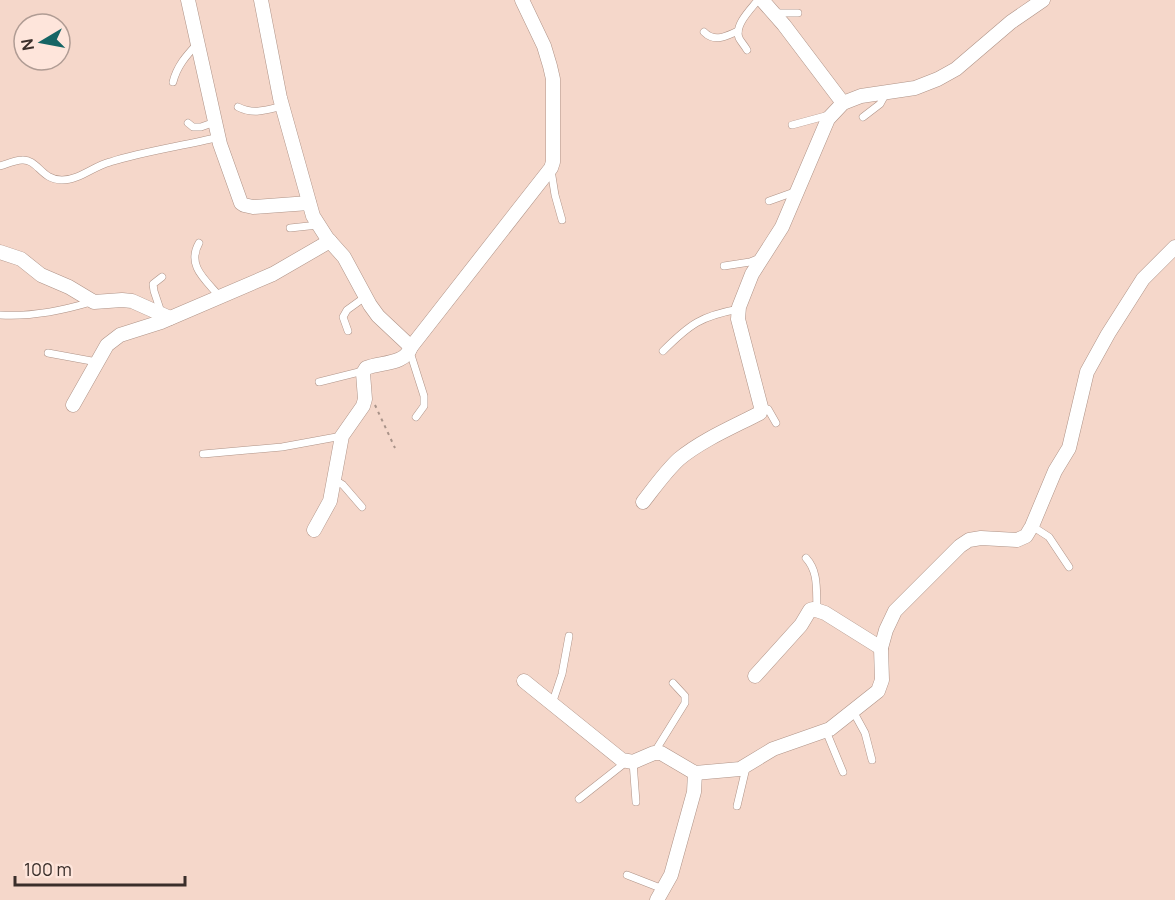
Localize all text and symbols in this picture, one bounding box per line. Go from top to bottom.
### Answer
north arrow [12,12,72,72]
text: N [15,37,39,52]
scale bar [15,849,184,887]
text: 100 m [24,857,72,881]

